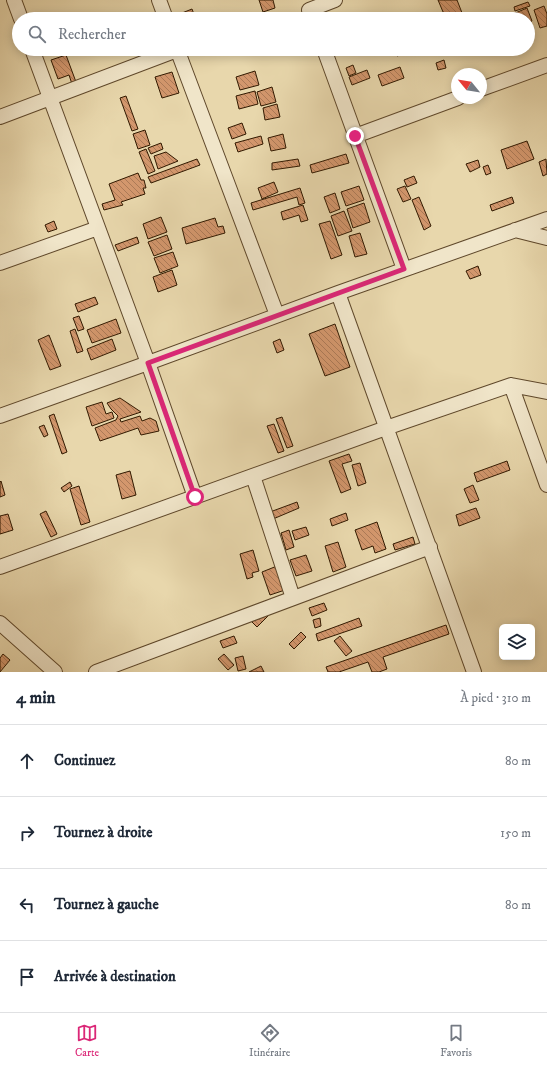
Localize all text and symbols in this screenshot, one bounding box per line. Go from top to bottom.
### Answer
search box [12,12,535,56]
icon: search [26,23,48,45]
text: Rechercher [58,25,126,44]
north arrow [451,68,487,104]
route end [346,127,364,145]
route start [186,488,204,506]
map controls [499,624,535,660]
button: layers [499,624,535,660]
text: 4 min [16,687,55,709]
text: À pied · 310 m [460,690,531,706]
icon: ahead [16,750,38,772]
text: Continuez [54,751,115,770]
text: 80 m [505,753,531,769]
icon: right [16,822,38,844]
text: Tournez à droite [54,823,152,842]
text: 150 m [500,825,531,841]
icon: left [16,894,38,916]
text: Tournez à gauche [54,895,159,914]
text: 80 m [505,897,531,913]
icon: arrive [16,966,38,988]
text: Arrivée à destination [54,967,176,986]
tab: Carte [75,1022,99,1060]
tab: Itinéraire [249,1022,290,1060]
tab: Favoris [440,1022,472,1060]

